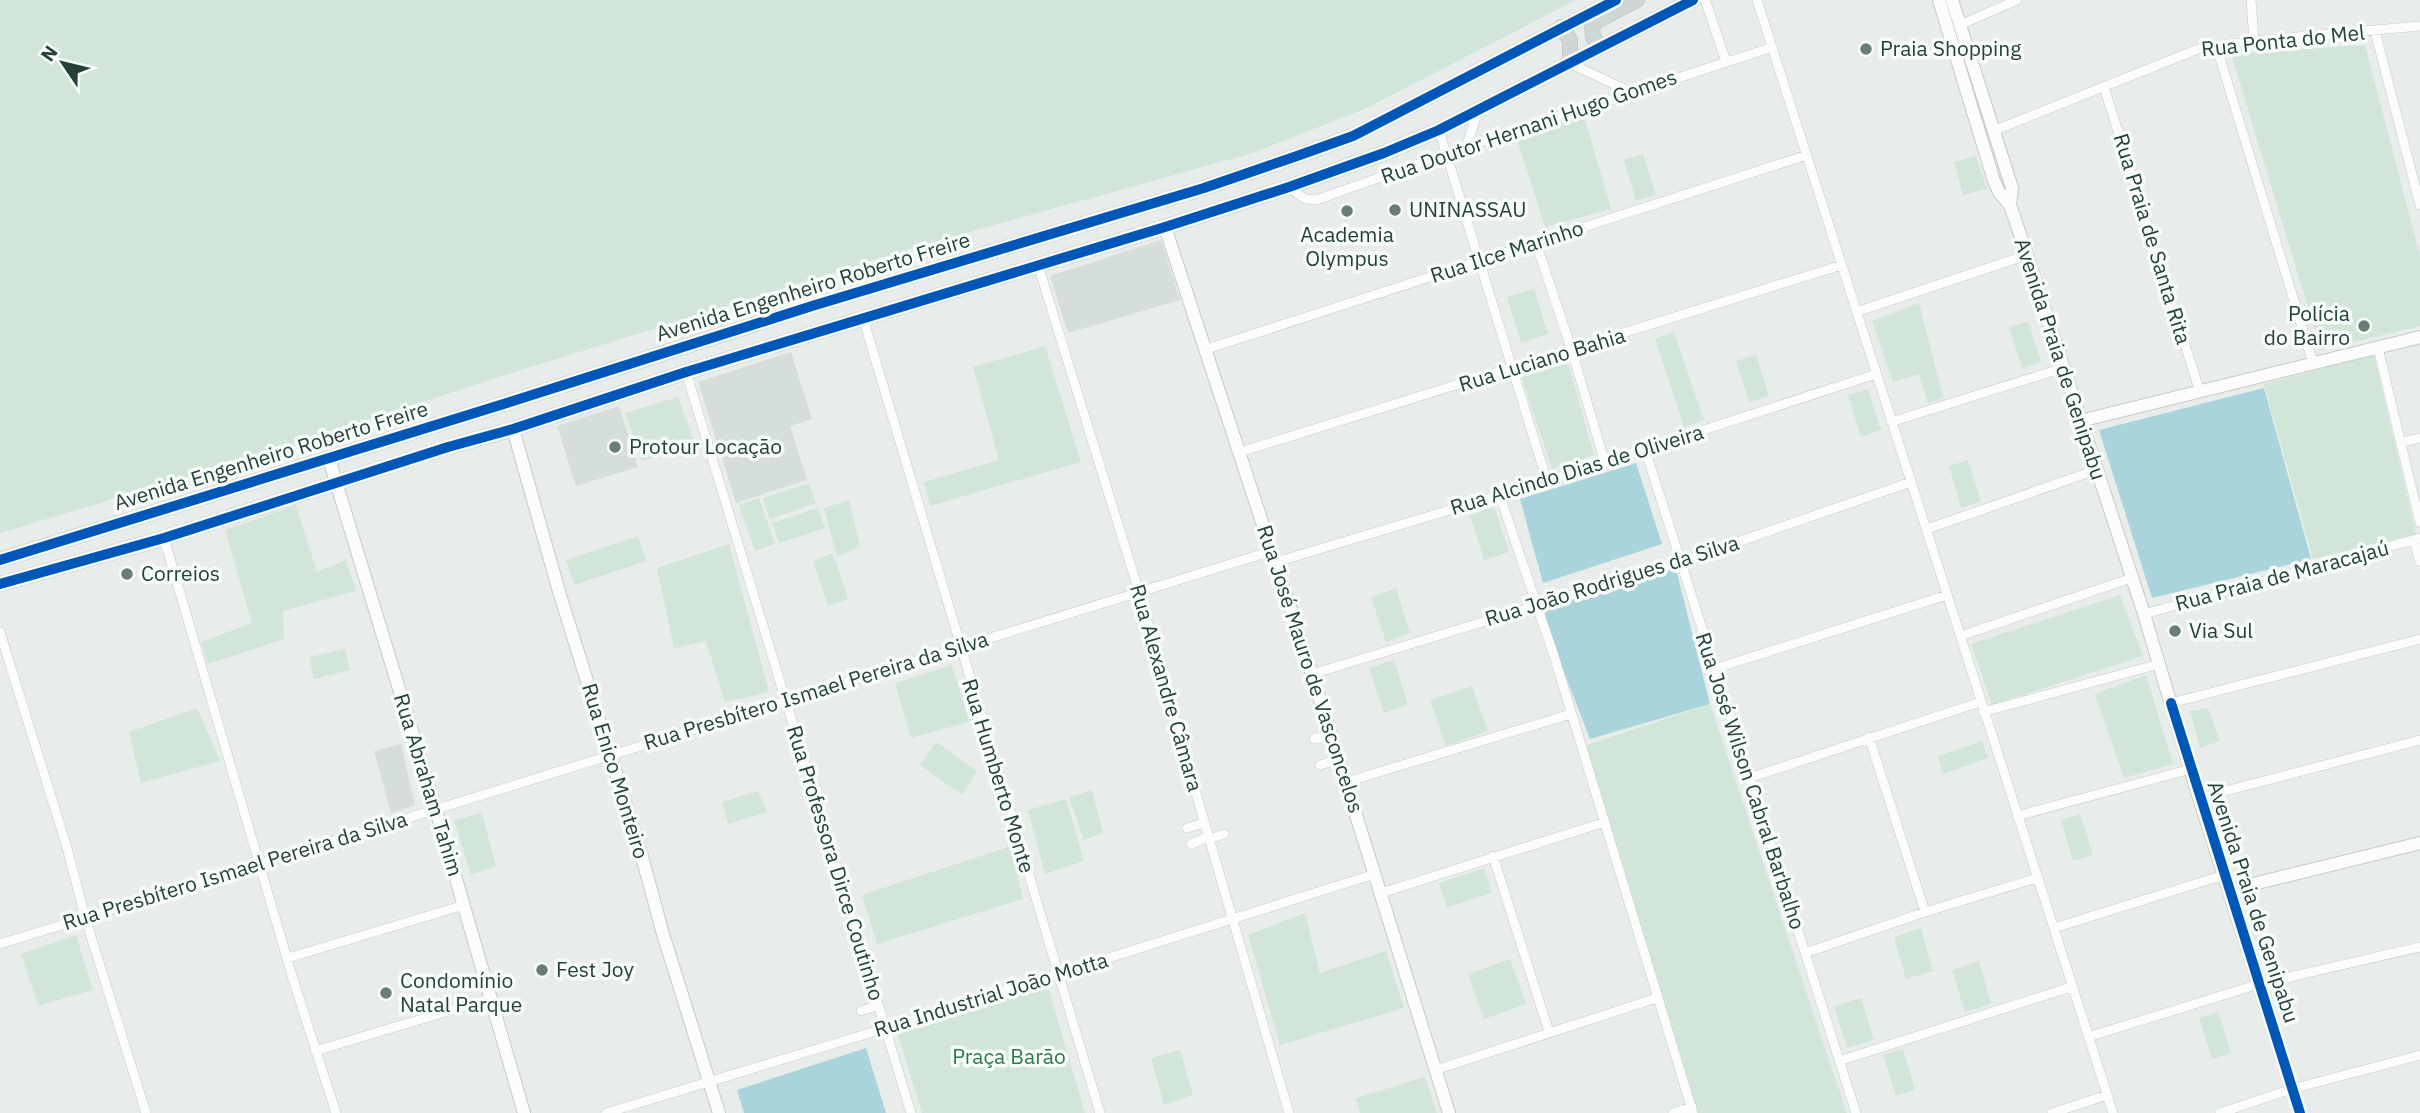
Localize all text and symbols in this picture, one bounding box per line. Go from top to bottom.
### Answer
street label: Rua Ponta do Mel [2200,17,2366,63]
north arrow [28,28,98,98]
place label: Praia Shopping [1880,34,2021,62]
text: N [35,41,63,66]
marker: Praia Shopping [1858,41,1874,57]
street label: Rua Doutor Hernani Hugo Gomes [1377,62,1680,190]
street label: Rua Praia de Santa Rita [2108,130,2198,348]
place label: UNINASSAU [1409,195,1526,223]
marker: UNINASSAU [1387,202,1403,218]
marker: Academia Olympus [1339,203,1355,219]
street label: Rua Ilce Marinho [1427,213,1587,289]
place label: Academia Olympus [1300,220,1394,272]
street label: Avenida Engenheiro Roberto Freire [652,225,973,347]
street label: Avenida Praia de Genipabu [2009,234,2113,483]
place label: Polícia do Bairro [2264,299,2350,351]
marker: Polícia do Bairro [2356,318,2372,334]
street label: Rua Luciano Bahia [1455,320,1628,398]
street label: Avenida Engenheiro Roberto Freire [110,394,431,516]
street label: Rua Alcindo Dias de Oliveira [1447,417,1707,521]
place label: Protour Locação [629,432,782,460]
marker: Protour Locação [607,439,623,455]
street label: Rua José Mauro de Vasconcelos [1251,521,1371,816]
street label: Rua João Rodrigues da Silva [1481,528,1742,632]
street label: Rua Praia de Maracajaú [2172,533,2392,617]
place label: Correios [141,559,220,587]
marker: Correios [119,566,135,582]
street label: Rua Alexandre Câmara [1124,581,1210,795]
place label: Via Sul [2189,616,2253,644]
marker: Via Sul [2167,623,2183,639]
street label: Rua Presbítero Ismael Pereira da Silva [640,624,991,756]
street label: Rua José Wilson Cabral Barbalho [1690,629,1812,933]
street label: Rua Humberto Monte [956,675,1042,876]
street label: Rua Enico Monteiro [576,679,656,862]
street label: Rua Abraham Tahim [388,690,470,880]
street label: Rua Professora Dirce Coutinho [781,722,891,1004]
street label: Avenida Praia de Genipabu [2202,777,2306,1026]
street label: Rua Presbítero Ismael Pereira da Silva [59,804,410,936]
street label: Rua Industrial João Motta [870,945,1111,1043]
place label: Fest Joy [556,955,635,983]
marker: Fest Joy [534,962,550,978]
place label: Condomínio Natal Parque [400,966,522,1018]
marker: Condomínio Natal Parque [378,985,394,1001]
park label: Praça Barão [952,1042,1066,1070]

